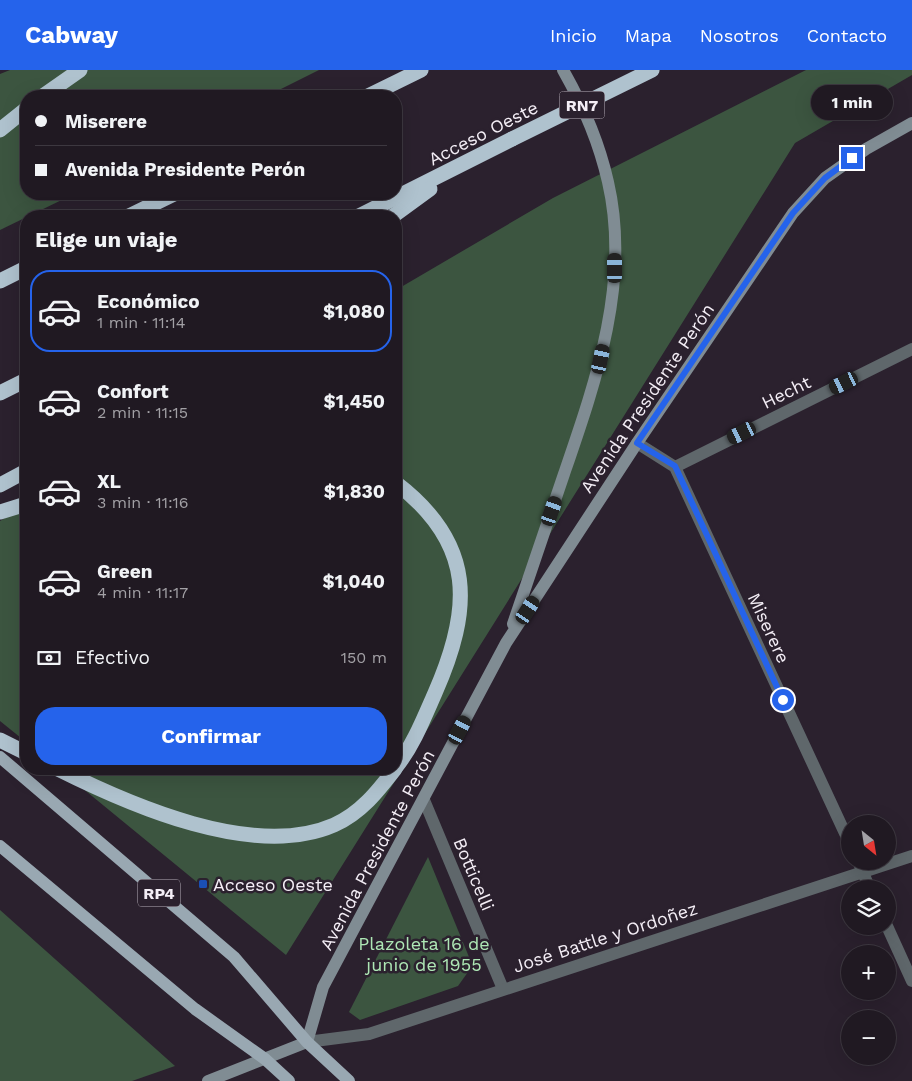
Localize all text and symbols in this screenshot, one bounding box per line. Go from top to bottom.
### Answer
text: Cabway [25,21,118,49]
text: Inicio [550,25,597,46]
text: Mapa [625,25,672,46]
text: Nosotros [700,25,779,46]
text: Contacto [807,25,887,46]
callout: 1 min [811,86,893,121]
road number: RN7 [560,92,604,118]
text: 1 min [831,93,873,112]
street label: Acceso Oeste [425,96,541,170]
text: Miserere [65,110,147,133]
route end [841,147,863,169]
text: Avenida Presidente Perón [65,158,305,181]
text: Elige un viaje [35,227,178,252]
car [607,253,622,283]
icon: car [37,289,82,334]
text: Económico [97,290,200,313]
street label: Avenida Presidente Perón [576,299,718,497]
text: $1,080 [323,300,385,323]
text: 1 min · 11:14 [97,313,186,332]
car [590,343,611,375]
car [827,370,860,396]
street label: Hecht [758,371,814,413]
icon: car [37,379,82,424]
text: Confort [97,380,168,403]
text: $1,450 [324,390,385,413]
text: 2 min · 11:15 [97,403,188,422]
car [725,420,758,446]
icon: car [37,469,82,514]
text: XL [97,470,121,493]
text: $1,830 [324,480,385,503]
text: 3 min · 11:16 [97,493,189,512]
car [540,494,563,528]
icon: car [37,559,82,604]
text: Green [97,560,153,583]
text: $1,040 [323,570,385,593]
text: 4 min · 11:17 [97,583,188,602]
street label: Miserere [744,590,794,666]
car [513,593,542,627]
icon: cash [35,644,63,672]
text: Efectivo [75,646,150,669]
text: 150 m [341,648,387,667]
route start [772,689,794,711]
button: Confirmar [35,707,387,765]
car [446,713,473,747]
street label: Avenida Presidente Perón [315,746,439,954]
north arrow [841,815,896,870]
map controls [841,815,896,1065]
street label: Botticelli [449,834,499,914]
place label: Acceso Oeste [213,874,333,895]
marker: Acceso Oeste [197,878,209,890]
road number: RP4 [138,880,180,906]
button: layers [841,880,896,935]
street label: José Battle y Ordoñez [510,897,700,977]
park label: Plazoleta 16 de junio de 1955 [358,933,490,975]
button: + [841,945,896,1000]
button: − [841,1010,896,1065]

